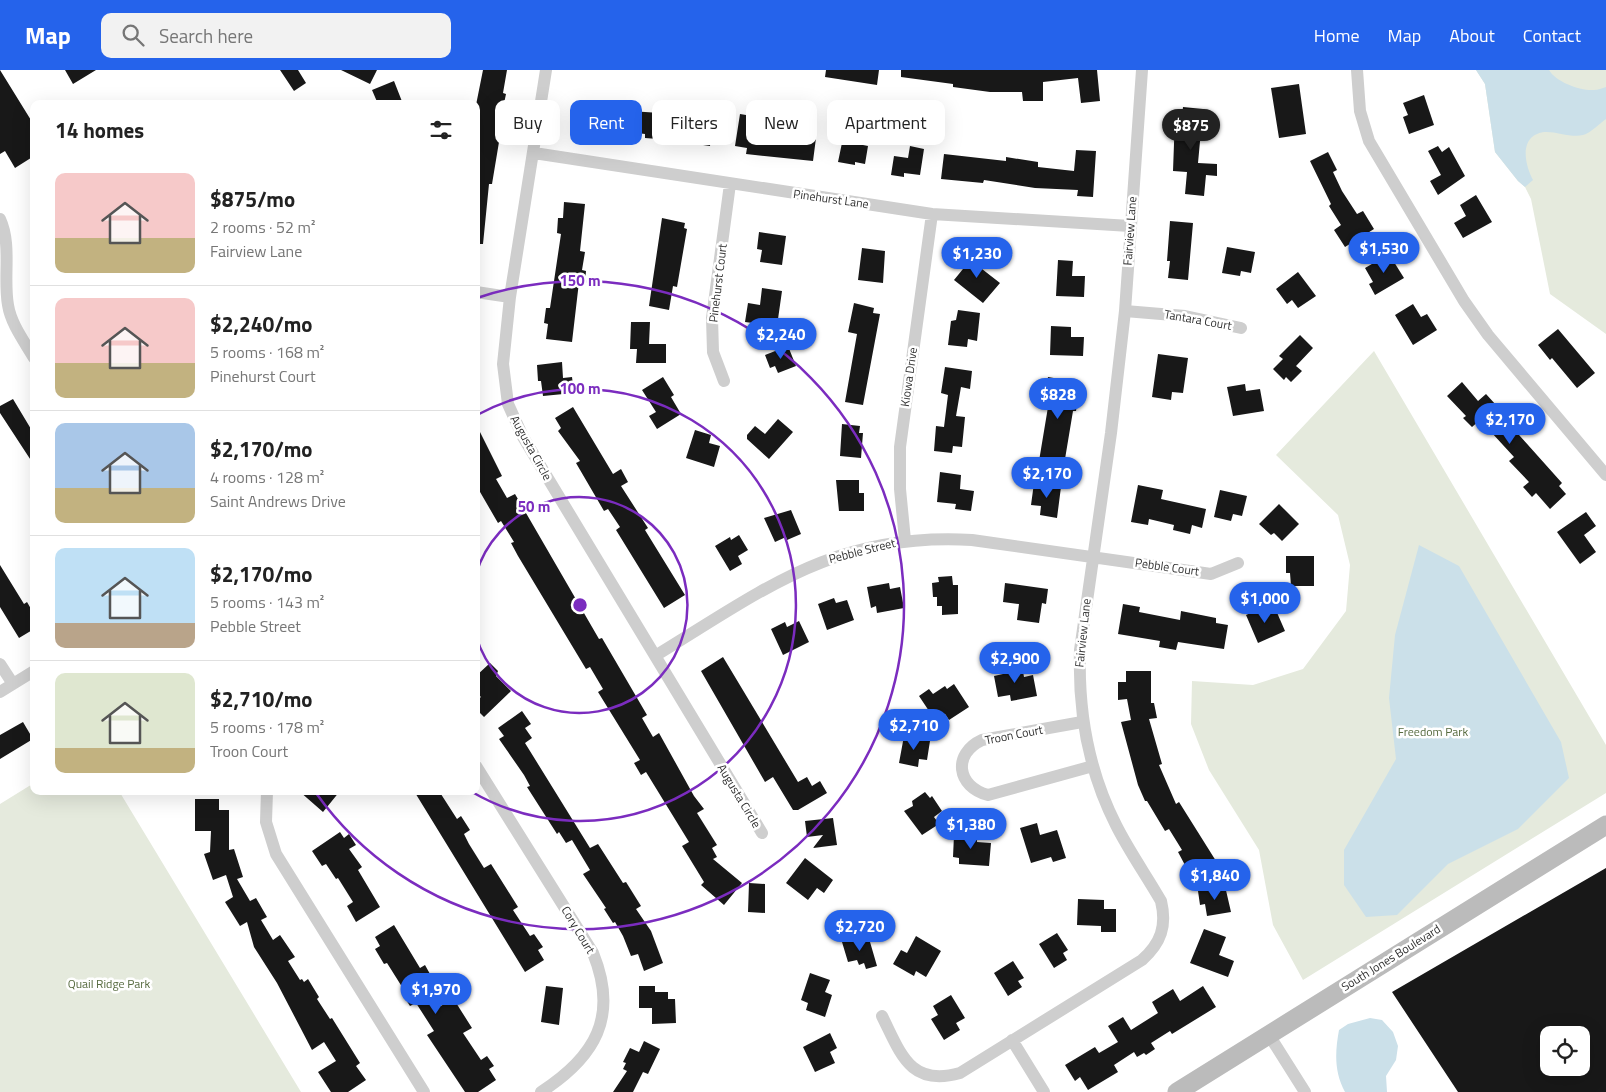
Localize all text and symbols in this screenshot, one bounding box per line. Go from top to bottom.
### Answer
search box [101,13,451,58]
text: Map [25,17,71,53]
icon: search [119,21,147,49]
text: Search here [159,21,253,50]
text: Home [1314,22,1360,49]
text: Map [1388,22,1421,49]
text: About [1449,22,1495,49]
text: Contact [1523,22,1581,49]
chip: Buy [495,100,560,145]
chip: Rent [570,100,642,145]
chip: Filters [652,100,736,145]
chip: New [746,100,817,145]
chip: Apartment [827,100,945,145]
pin: $875 [1161,108,1221,151]
text: $875 [1173,113,1209,137]
text: 14 homes [55,114,144,146]
icon: filters [427,116,455,144]
text: $875/mo [210,183,295,215]
street label: Pinehurst Lane [792,184,870,213]
icon: home [95,193,155,253]
street label: Fairview Lane [1118,196,1141,266]
text: 2 rooms · 52 m² [210,215,315,239]
pin: $1,530 [1343,232,1425,274]
pin: $1,230 [936,236,1018,279]
text: $1,530 [1359,236,1409,260]
text: Fairview Lane [210,239,302,263]
text: $1,230 [952,241,1002,265]
street label: Pinehurst Court [703,242,732,323]
text: 150 m [559,269,601,292]
street label: Tantara Court [1163,304,1234,335]
text: $2,240/mo [210,308,312,340]
icon: home [95,318,155,378]
pin: $2,240 [740,318,822,360]
text: $2,240 [756,322,806,346]
text: 5 rooms · 168 m² [210,340,324,364]
street label: Kiowa Drive [895,346,922,408]
text: Pinehurst Court [210,364,316,388]
text: 100 m [559,377,601,400]
pin: $828 [1028,378,1088,420]
text: $828 [1040,382,1076,406]
pin: $2,170 [1469,402,1551,445]
text: $2,170 [1485,407,1535,431]
street label: Augusta Circle [506,412,557,484]
text: $2,170/mo [210,433,312,465]
icon: home [95,443,155,503]
pin: $2,170 [1006,456,1088,499]
text: $2,170 [1022,461,1072,485]
text: 4 rooms · 128 m² [210,465,324,489]
text: Saint Andrews Drive [210,489,346,513]
text: 50 m [518,495,550,518]
street label: Pebble Street [827,533,898,568]
street label: Pebble Court [1134,553,1201,581]
text: $2,170/mo [210,558,312,590]
icon: home [95,568,155,628]
pin: $1,000 [1224,582,1306,624]
text: $1,000 [1240,586,1290,610]
text: 5 rooms · 143 m² [210,590,324,614]
centre of rings [571,596,589,614]
street label: Fairview Lane [1069,598,1096,668]
text: Pebble Street [210,614,301,638]
pin: $2,900 [974,642,1056,684]
text: $2,900 [990,646,1040,670]
text: $2,710/mo [210,683,312,715]
icon: home [95,693,155,753]
pin: $2,710 [873,708,955,751]
text: $2,710 [889,713,939,737]
text: 5 rooms · 178 m² [210,715,324,739]
street label: Troon Court [983,719,1045,749]
park label: Freedom Park [1398,722,1469,741]
text: Troon Court [210,739,288,763]
street label: Augusta Circle [713,760,766,831]
pin: $1,380 [930,808,1012,850]
text: $1,380 [946,812,996,836]
pin: $1,840 [1174,858,1256,901]
text: $1,840 [1190,863,1240,887]
street label: Cory Court [557,902,601,958]
pin: $2,720 [819,910,901,952]
text: $2,720 [835,914,885,938]
street label: South Jones Boulevard [1337,919,1444,996]
pin: $1,970 [395,972,477,1015]
park label: Quail Ridge Park [68,974,151,993]
text: $1,970 [411,977,461,1001]
map controls [1540,1026,1590,1076]
button: locate [1540,1026,1590,1076]

